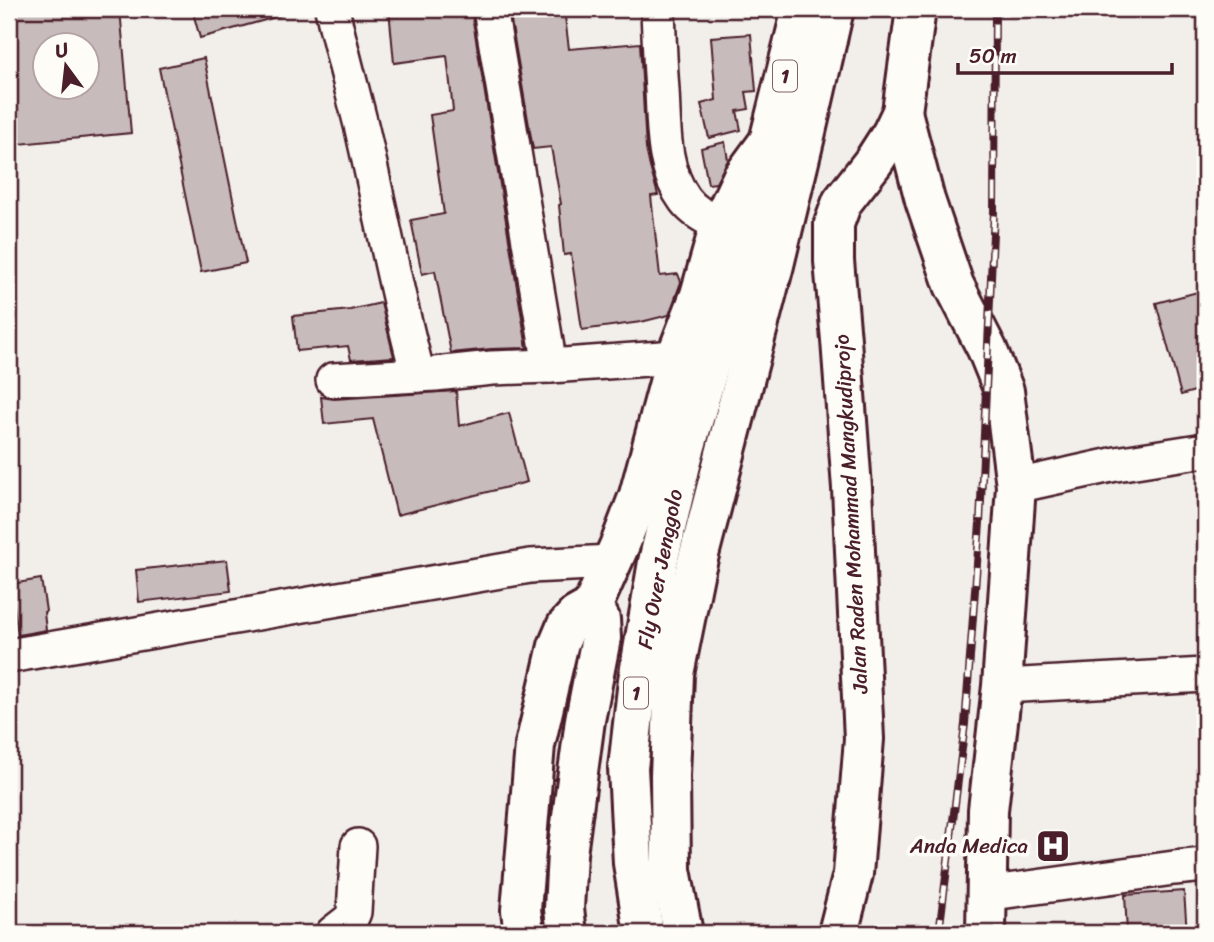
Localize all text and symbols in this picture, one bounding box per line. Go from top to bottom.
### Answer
north arrow [32,32,102,102]
text: U [51,32,73,68]
scale bar [958,32,1172,76]
text: 50 m [969,37,1017,75]
road number: 1 [773,60,797,92]
street label: Jalan Raden Mohammad Mangkudiprojo [823,333,879,696]
street label: Fly Over Jenggolo [626,485,694,652]
road number: 1 [624,678,648,708]
place label: Anda Medica [909,827,1028,865]
hospital icon: Anda Medica [1034,827,1072,865]

